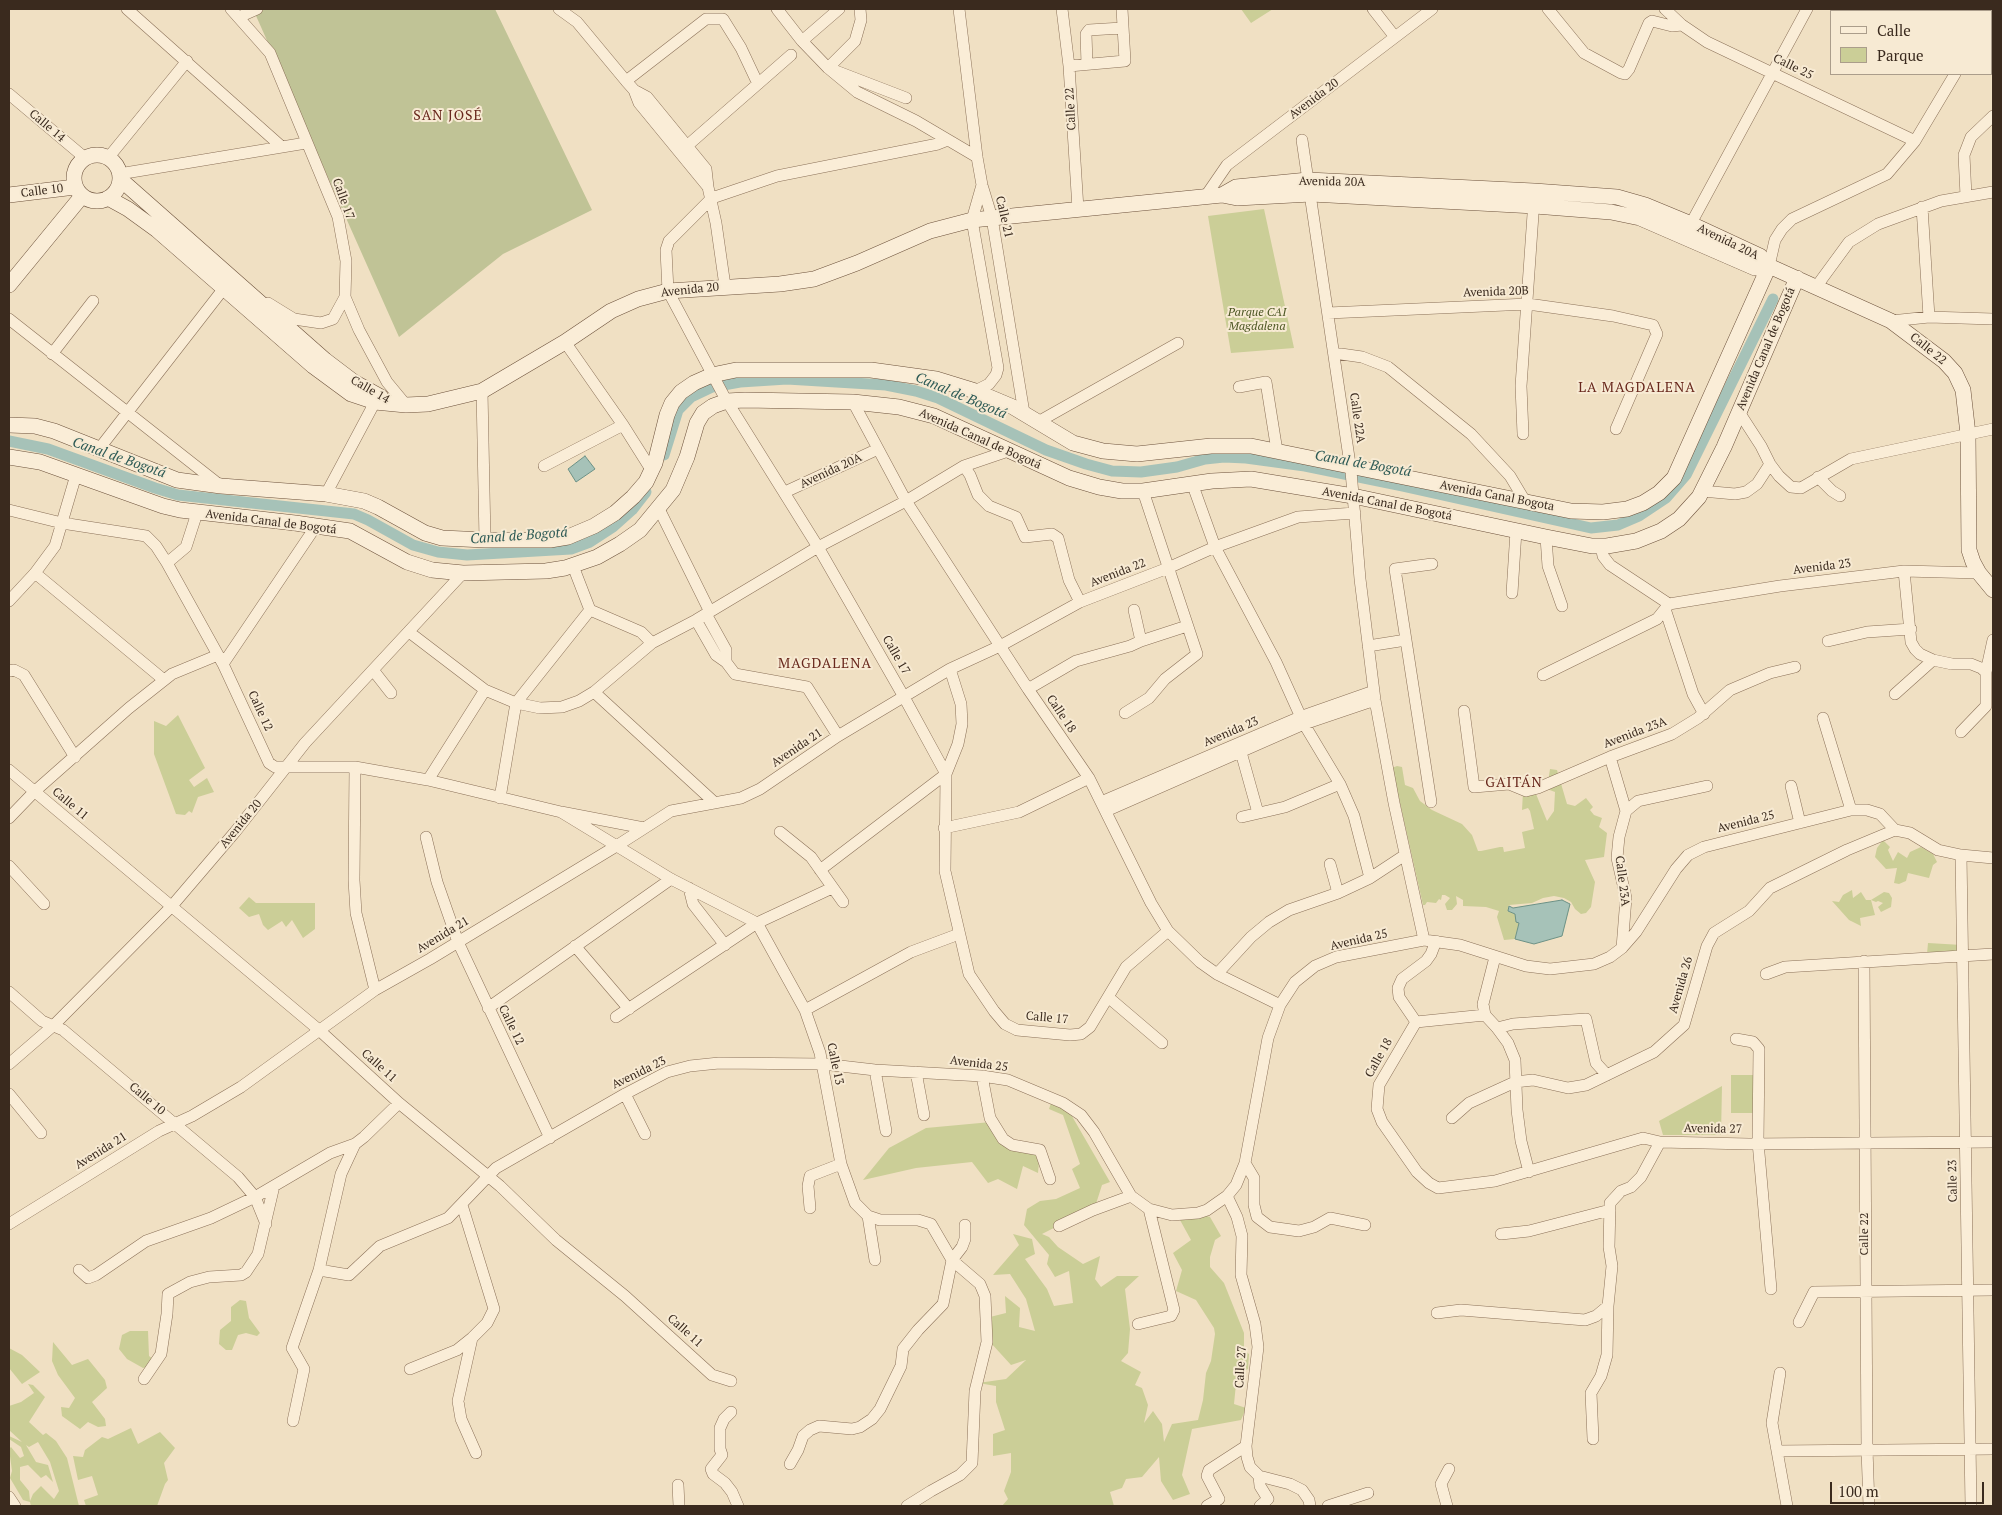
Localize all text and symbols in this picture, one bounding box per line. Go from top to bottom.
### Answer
legend [1830,10,1992,75]
text: Calle [1877,20,1911,40]
text: Parque [1877,45,1924,65]
street label: Calle 25 [1771,51,1815,83]
street label: Avenida 20 [1286,76,1342,122]
street label: Calle 22 [1063,87,1079,131]
street label: Calle 14 [26,107,68,145]
district label: SAN JOSÉ [412,108,484,124]
street label: Avenida 20A [1299,174,1365,190]
street label: Calle 17 [329,176,357,222]
street label: Calle 10 [20,181,64,201]
street label: Calle 21 [992,195,1016,239]
street label: Avenida 20A [1695,221,1761,263]
street label: Avenida 20 [660,280,720,300]
street label: Avenida 20B [1463,284,1529,300]
street label: Avenida Canal de Bogotá [1734,285,1798,413]
park label: Parque CAI Magdalena [1228,306,1286,334]
street label: Calle 22 [1907,330,1949,368]
water label: Canal de Bogotá [913,369,1009,423]
street label: Calle 14 [348,373,392,407]
district label: LA MAGDALENA [1577,380,1697,396]
street label: Calle 22A [1346,392,1368,444]
street label: Avenida Canal de Bogotá [917,406,1043,472]
water label: Canal de Bogotá [70,434,168,482]
water label: Canal de Bogotá [1313,447,1413,481]
street label: Avenida 20A [798,450,864,492]
street label: Avenida Canal Bogota [1438,478,1556,514]
street label: Avenida Canal de Bogotá [1321,484,1453,524]
street label: Avenida Canal de Bogotá [205,507,337,537]
water label: Canal de Bogotá [470,524,568,548]
street label: Avenida 22 [1088,556,1148,590]
street label: Avenida 23 [1792,556,1852,578]
street label: Calle 17 [879,633,913,677]
district label: MAGDALENA [777,656,873,672]
street label: Calle 12 [244,689,276,733]
street label: Calle 18 [1043,692,1079,736]
street label: Avenida 23 [1201,714,1261,750]
street label: Avenida 23A [1601,714,1669,752]
street label: Avenida 21 [769,726,825,770]
district label: GAITÁN [1485,775,1543,791]
street label: Calle 11 [49,785,91,823]
street label: Avenida 20 [217,797,265,851]
street label: Avenida 25 [1716,808,1776,836]
street label: Calle 23A [1612,855,1632,907]
street label: Avenida 21 [414,914,472,956]
street label: Avenida 25 [1329,926,1389,954]
street label: Avenida 26 [1666,955,1696,1015]
street label: Calle 12 [495,1003,527,1047]
street label: Calle 17 [1025,1009,1069,1027]
street label: Calle 18 [1362,1036,1396,1080]
street label: Calle 13 [824,1042,846,1086]
street label: Calle 11 [358,1046,400,1086]
street label: Avenida 25 [949,1053,1009,1075]
street label: Avenida 23 [610,1054,668,1092]
street label: Calle 10 [126,1080,168,1118]
street label: Avenida 27 [1684,1121,1742,1137]
street label: Avenida 21 [72,1129,130,1173]
street label: Calle 23 [1945,1159,1961,1203]
street label: Calle 22 [1858,1213,1872,1255]
street label: Calle 11 [664,1311,706,1351]
street label: Calle 27 [1232,1345,1250,1389]
scale bar [1832,1472,1986,1504]
text: 100 m [1838,1481,1879,1501]

